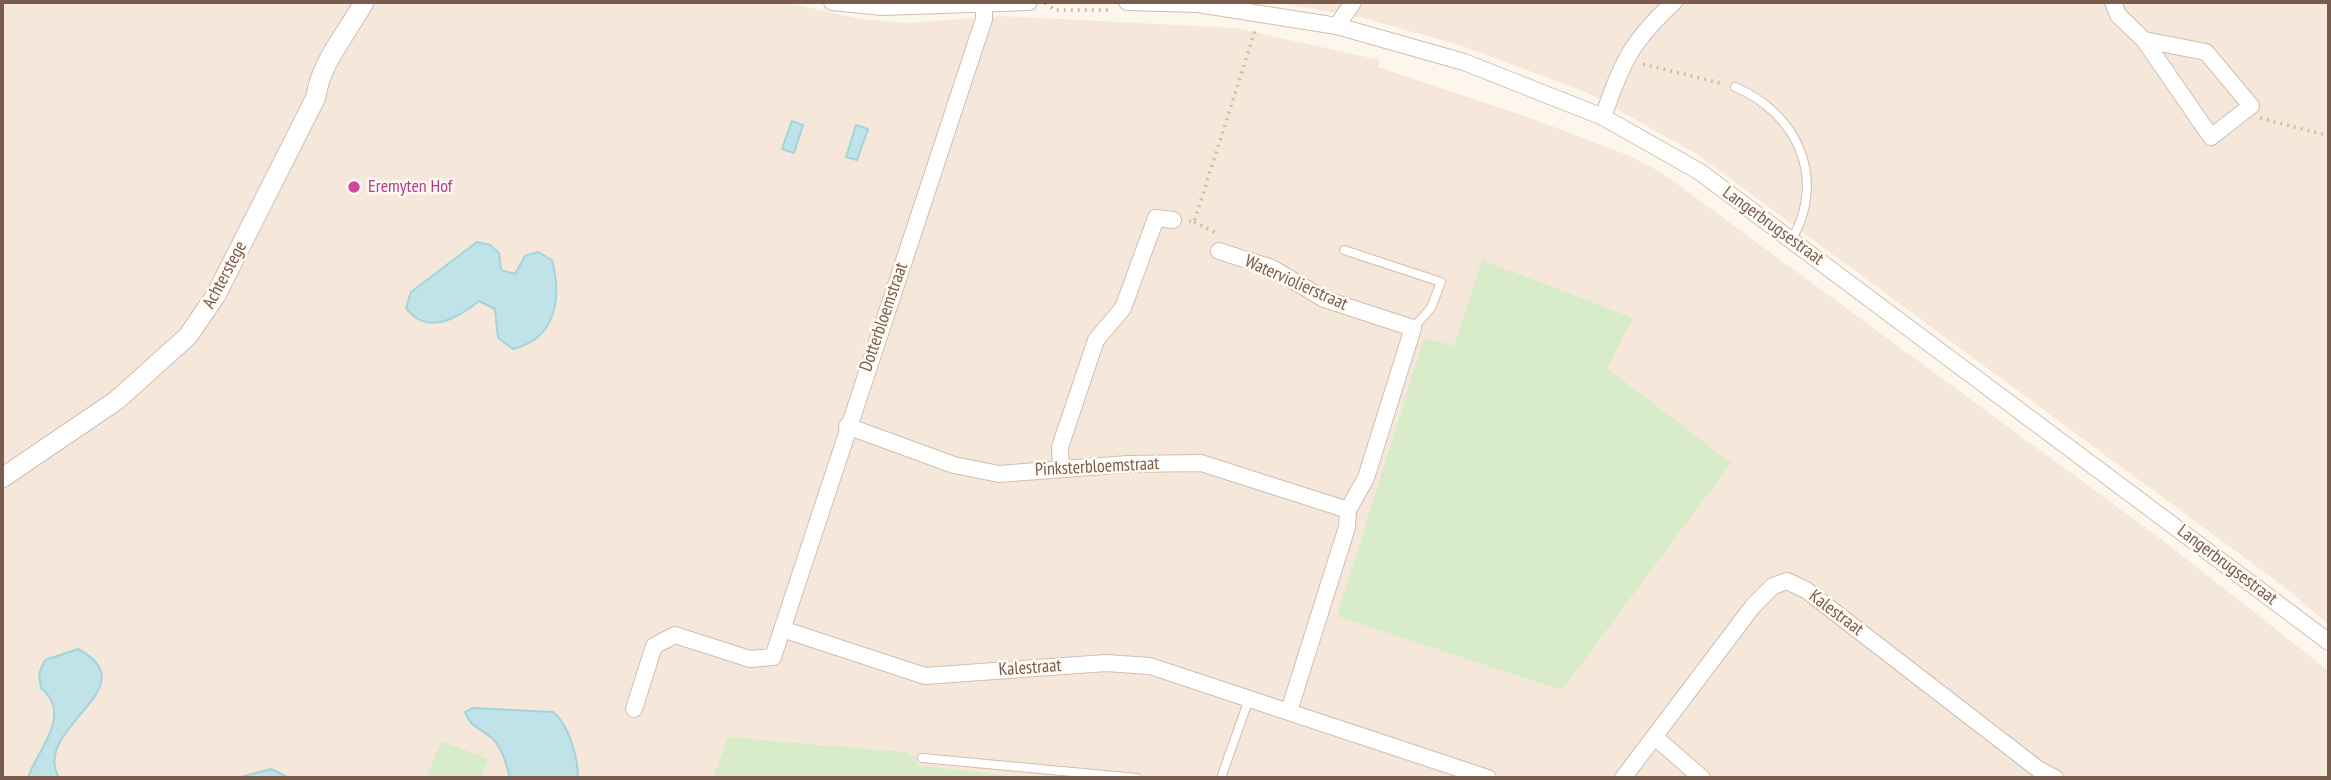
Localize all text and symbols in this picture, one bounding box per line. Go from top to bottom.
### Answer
place label: Eremyten Hof [368,176,452,198]
marker: Eremyten Hof [346,179,362,195]
street label: Langerbrugsestraat [1718,182,1828,270]
street label: Achterstege [198,238,252,312]
street label: Waterviolierstraat [1241,251,1351,315]
street label: Dotterbloemstraat [855,260,913,374]
street label: Pinksterbloemstraat [1034,453,1160,481]
street label: Langerbrugsestraat [2173,520,2281,610]
street label: Kalestraat [1804,586,1868,640]
street label: Kalestraat [998,655,1062,681]

